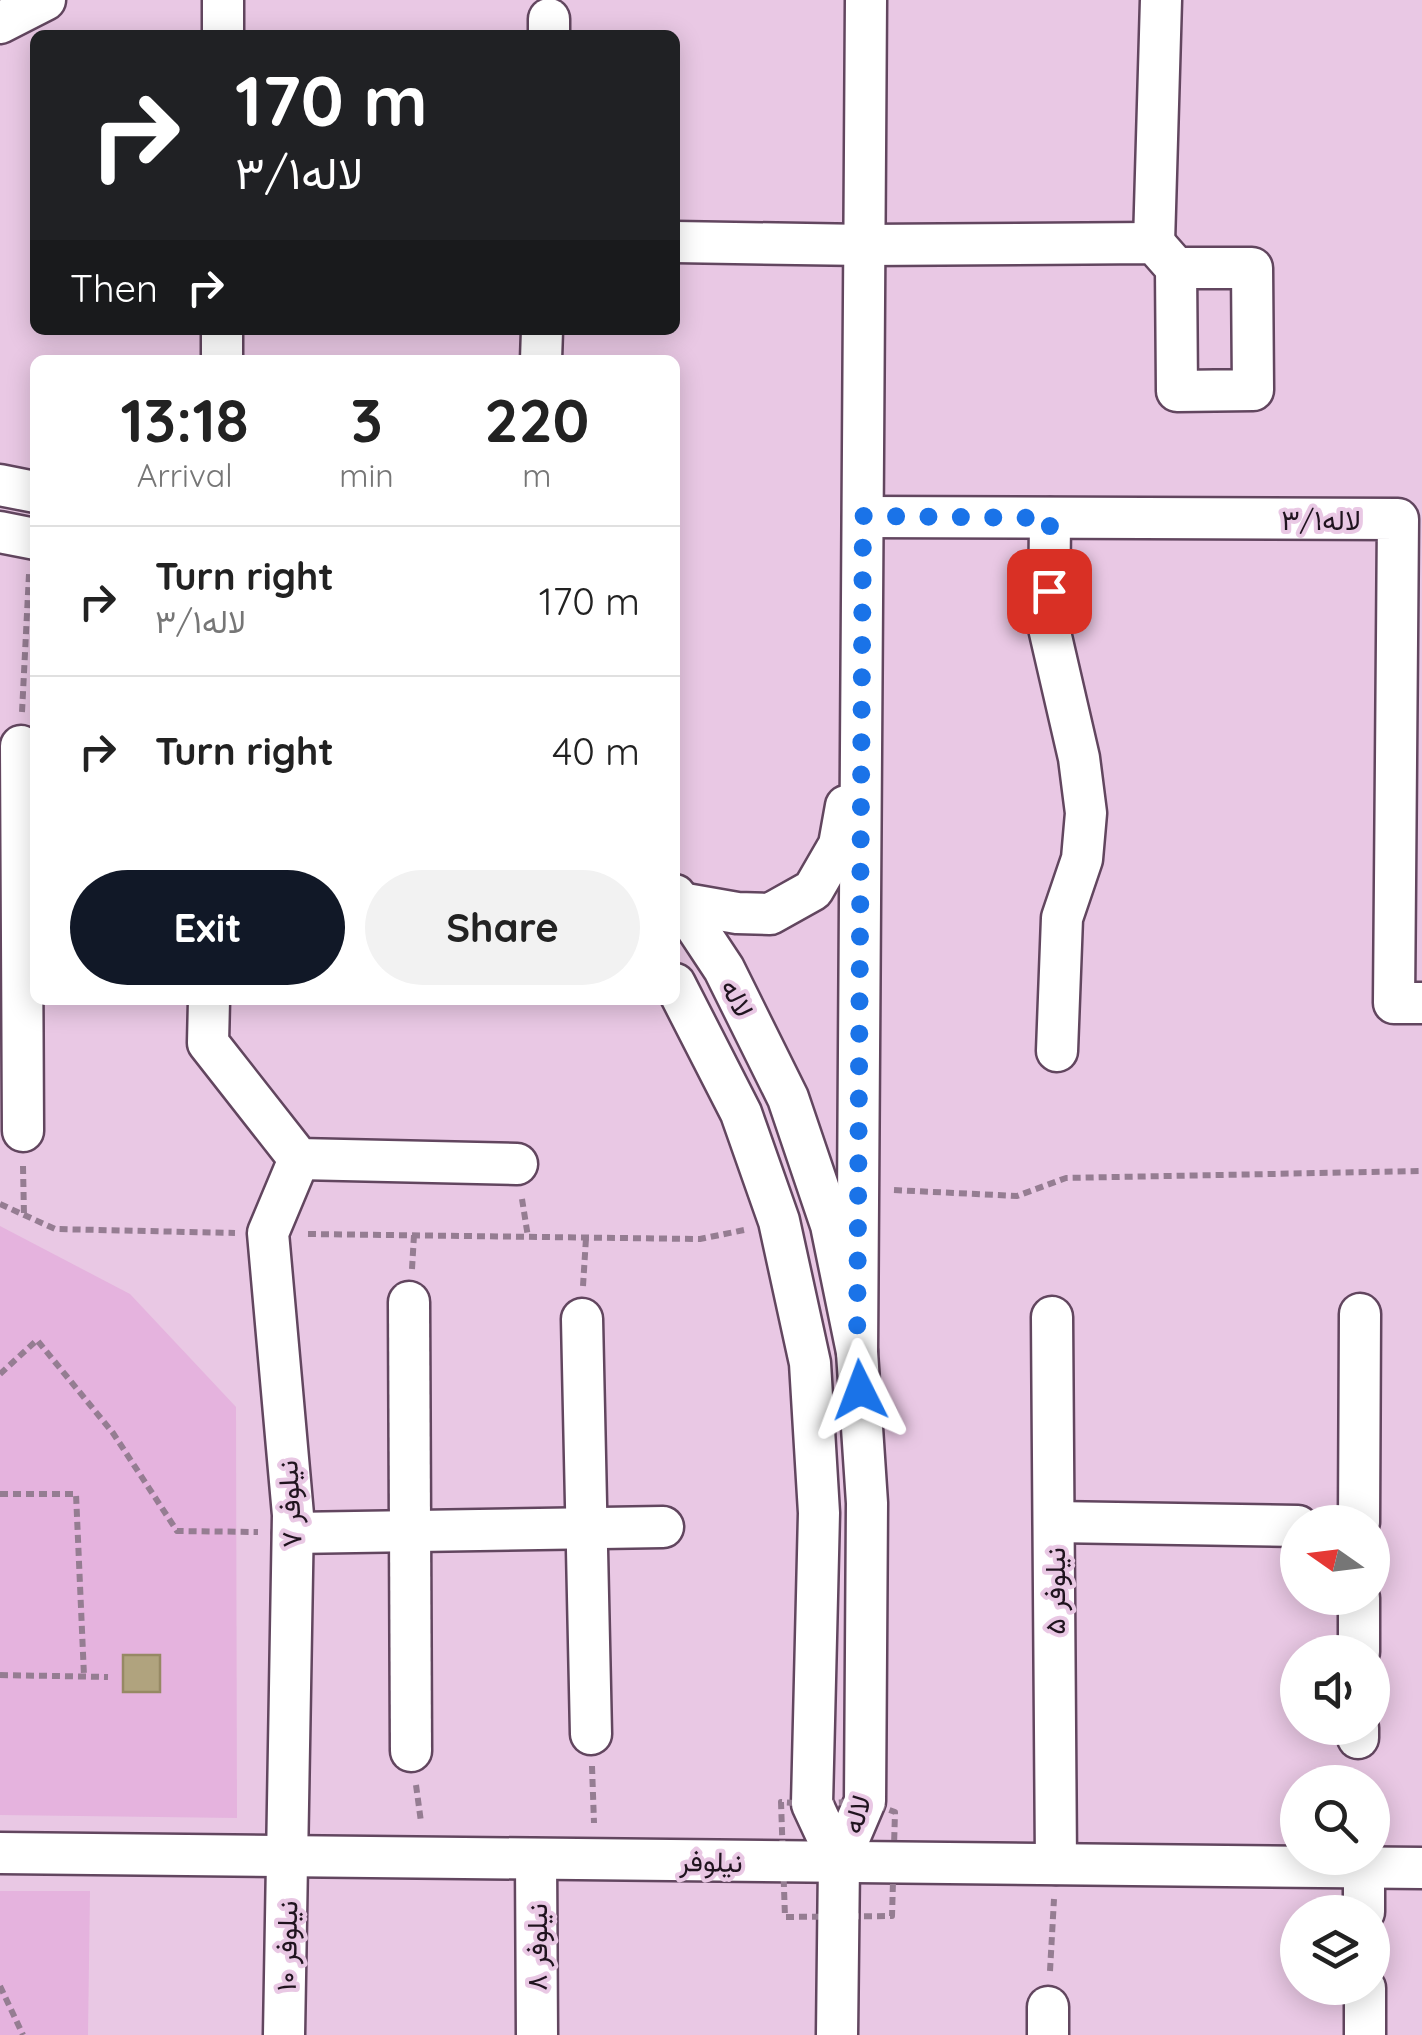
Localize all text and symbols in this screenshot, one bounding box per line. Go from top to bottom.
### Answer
text: 170 m [235,56,428,144]
icon: right [70,70,200,200]
text: لاله۳/۱ [235,144,363,200]
icon: right [178,260,233,315]
text: Then [70,264,158,312]
text: 13:18 [121,382,249,457]
text: 3 [350,382,383,457]
text: 220 [484,382,589,457]
text: Arrival [137,455,233,495]
text: min [339,455,394,495]
text: m [522,455,551,495]
street label: لاله۳/۱ [1281,502,1361,537]
pin [1007,549,1092,634]
text: Turn right [155,552,334,600]
icon: arrive [1022,564,1077,619]
icon: right [70,574,125,629]
text: 170 m [539,577,640,625]
text: لاله۳/۱ [155,601,246,641]
icon: right [70,724,125,779]
text: Turn right [155,727,334,775]
text: 40 m [552,727,640,775]
button: Exit [70,870,345,985]
button: Share [365,870,640,985]
street label: لاله [714,973,762,1023]
position arrow [808,1338,912,1442]
street label: نیلوفر ۷ [269,1459,310,1548]
north arrow [1280,1505,1390,1615]
map controls [1280,1505,1390,2005]
street label: نیلوفر ۵ [1037,1547,1073,1635]
button: sound [1280,1635,1390,1745]
button: search [1280,1765,1390,1875]
street label: لاله [834,1790,878,1838]
street label: نیلوفر [678,1843,743,1880]
button: layers [1280,1895,1390,2005]
street label: نیلوفر ۱۰ [268,1900,305,1992]
street label: نیلوفر ۸ [519,1903,555,1991]

